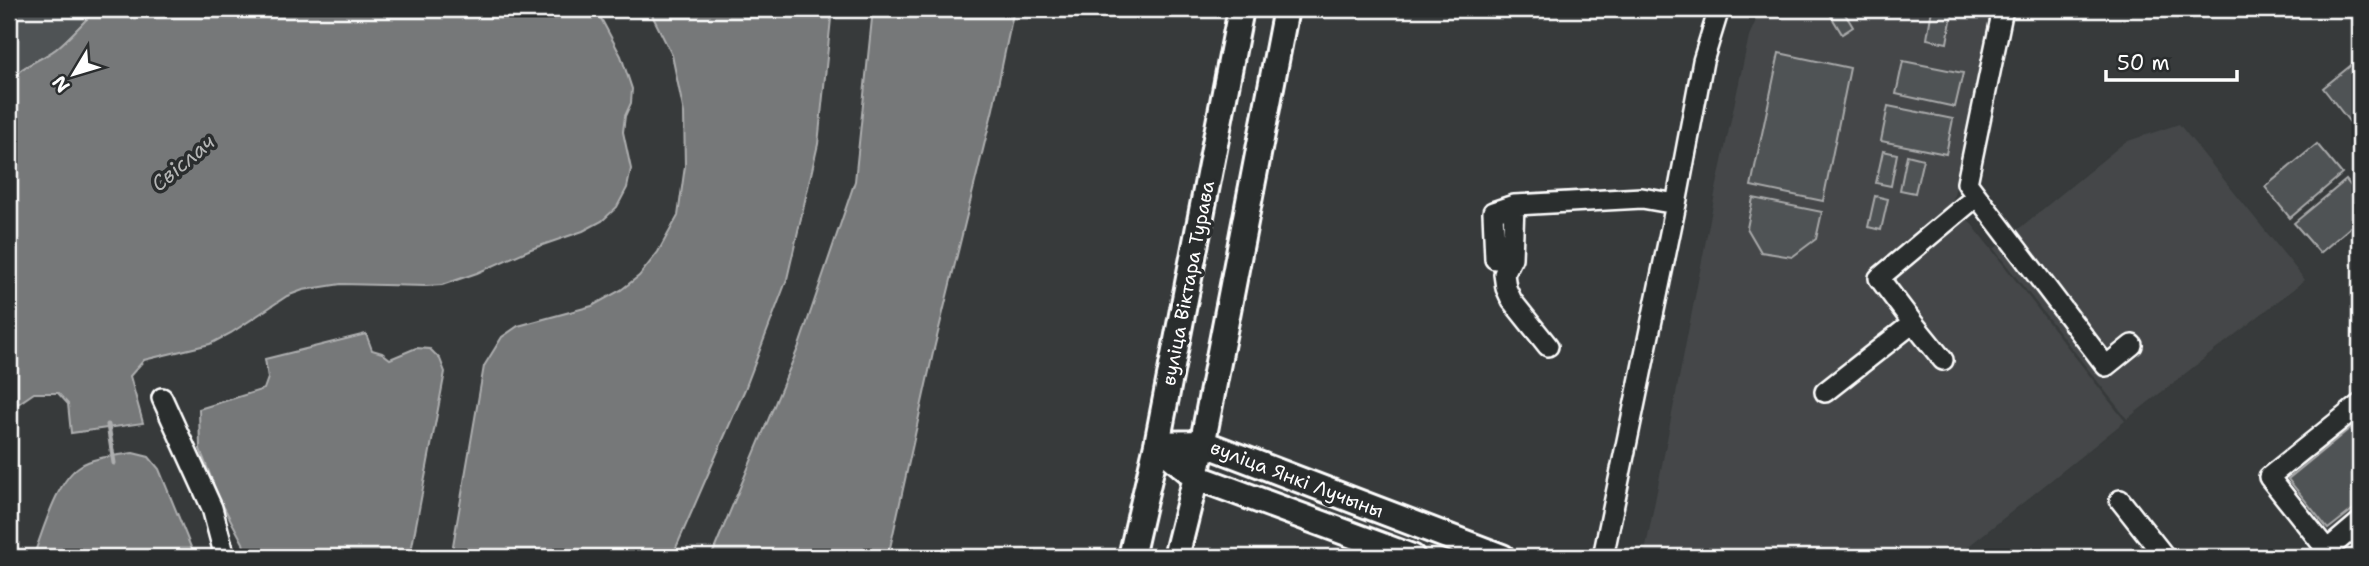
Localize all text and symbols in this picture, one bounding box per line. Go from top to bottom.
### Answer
north arrow [38,38,108,108]
scale bar [2106,38,2238,82]
text: 50 m [2117,49,2170,77]
text: N [47,71,75,98]
water label: Свіслач [145,128,221,198]
street label: вуліца Віктара Турава [1156,178,1220,388]
street label: вуліца Янкі Лучыны [1207,434,1387,524]

